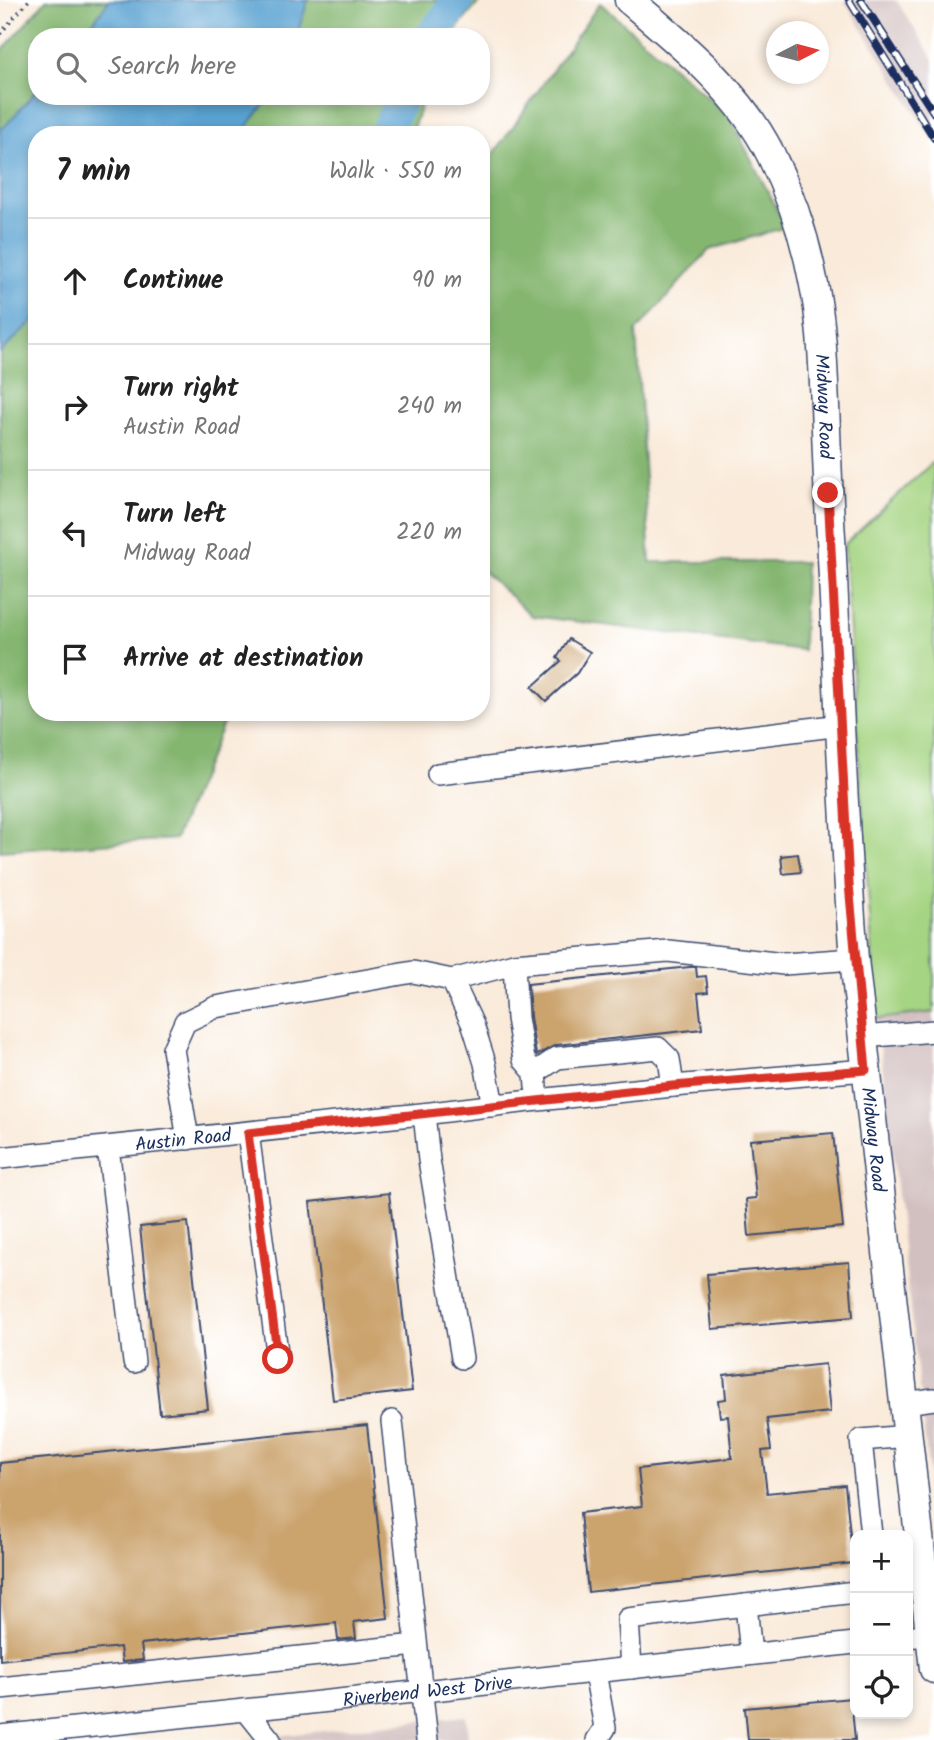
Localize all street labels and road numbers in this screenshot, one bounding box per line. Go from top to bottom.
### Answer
street label: Midway Road [805,353,840,460]
street label: Midway Road [852,1086,893,1194]
street label: Austin Road [134,1121,233,1161]
street label: Riverbend West Drive [341,1668,515,1716]

